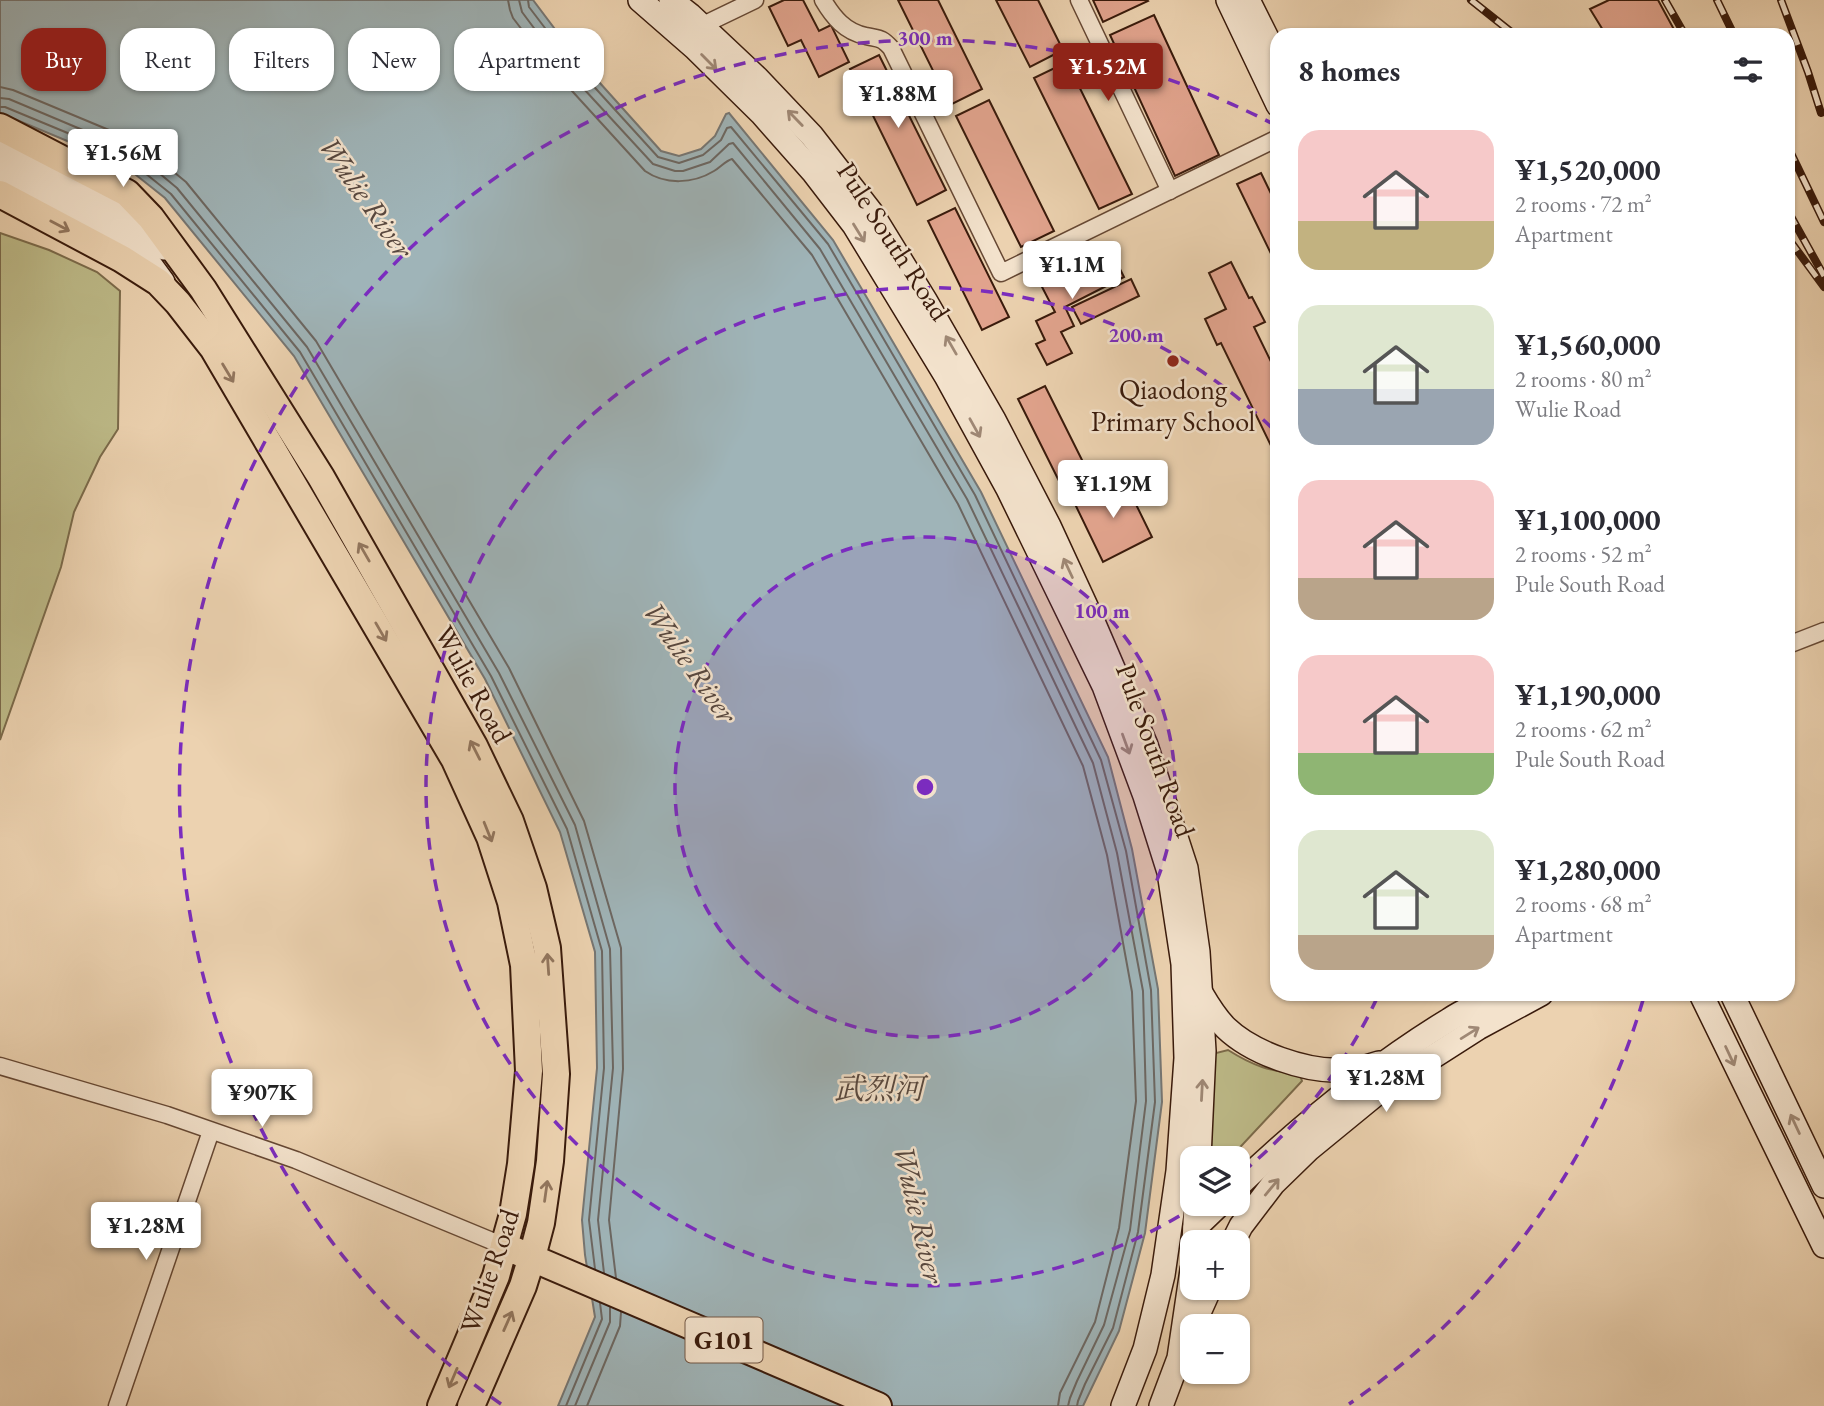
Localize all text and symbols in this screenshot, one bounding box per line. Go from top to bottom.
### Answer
text: 300 m [897,24,953,51]
chip: Buy [21,28,106,91]
chip: Rent [120,28,215,91]
chip: Filters [229,28,334,91]
chip: New [348,28,440,91]
chip: Apartment [454,28,604,91]
pin: ¥1.52M [1051,43,1165,103]
text: ¥1.52M [1069,51,1147,81]
text: 8 homes [1298,51,1400,90]
icon: filters [1729,51,1767,89]
one-way arrow [700,54,717,71]
pin: ¥1.88M [841,71,955,130]
text: ¥1.88M [859,78,937,108]
one-way arrow [786,110,803,127]
water label: Wulie River [310,128,423,267]
pin: ¥1.56M [66,130,180,189]
text: ¥1.56M [84,137,162,167]
text: ¥1,520,000 [1515,150,1661,189]
street label: Pule South Road [829,155,959,328]
icon: home [1354,158,1438,242]
text: 2 rooms · 72 m² [1515,189,1652,219]
text: Apartment [1515,219,1613,249]
one-way arrow [49,220,70,233]
one-way arrow [852,222,866,242]
pin: ¥1.1M [1023,242,1121,301]
text: ¥1.1M [1039,249,1105,279]
text: 200 m [1108,321,1164,348]
text: ¥1,560,000 [1515,325,1661,364]
icon: home [1354,333,1438,417]
one-way arrow [944,335,957,356]
marker: Qiaodong Primary School [1165,353,1181,369]
one-way arrow [221,362,235,382]
text: 2 rooms · 80 m² [1515,364,1652,394]
place label: Qiaodong Primary School [1091,371,1256,439]
text: Wulie Road [1515,394,1621,424]
one-way arrow [968,418,982,438]
pin: ¥1.19M [1056,461,1170,520]
text: ¥1.19M [1074,468,1152,498]
text: ¥1,100,000 [1515,500,1661,539]
icon: home [1354,508,1438,592]
text: 2 rooms · 52 m² [1515,539,1652,569]
one-way arrow [356,542,370,562]
one-way arrow [1061,558,1074,579]
text: Pule South Road [1515,569,1665,599]
water label: Wulie River [634,593,747,732]
text: 100 m [1074,597,1130,624]
street label: Wulie Road [427,619,521,750]
one-way arrow [374,622,388,642]
street label: Pule South Road [1108,658,1204,843]
text: ¥1,190,000 [1515,675,1661,714]
icon: home [1354,683,1438,767]
text: 2 rooms · 62 m² [1515,714,1652,744]
one-way arrow [1120,732,1133,754]
one-way arrow [468,740,482,761]
text: Pule South Road [1515,744,1665,774]
centre of rings [913,775,937,799]
one-way arrow [482,821,495,843]
text: ¥1,280,000 [1515,850,1661,889]
icon: home [1354,858,1438,942]
text: 2 rooms · 68 m² [1515,889,1652,919]
text: Apartment [1515,919,1613,949]
one-way arrow [542,953,555,976]
one-way arrow [1460,1026,1480,1040]
one-way arrow [1724,1045,1738,1066]
pin: ¥1.28M [1329,1054,1443,1114]
text: ¥1.28M [1347,1062,1425,1092]
water label: 武烈河 [834,1069,929,1108]
pin: ¥907K [213,1070,311,1129]
text: ¥907K [227,1077,297,1107]
one-way arrow [1196,1079,1209,1102]
one-way arrow [1788,1114,1801,1135]
water label: Wulie River [885,1141,955,1288]
map controls [1180,1146,1250,1384]
button: layers [1180,1146,1250,1216]
one-way arrow [1264,1178,1279,1196]
one-way arrow [540,1180,553,1203]
pin: ¥1.28M [89,1202,203,1262]
street label: Wulie Road [451,1203,527,1338]
text: ¥1.28M [107,1210,185,1240]
button: + [1180,1230,1250,1300]
one-way arrow [502,1311,515,1332]
button: − [1180,1314,1250,1384]
road number: G101 [686,1317,762,1362]
one-way arrow [445,1367,458,1388]

